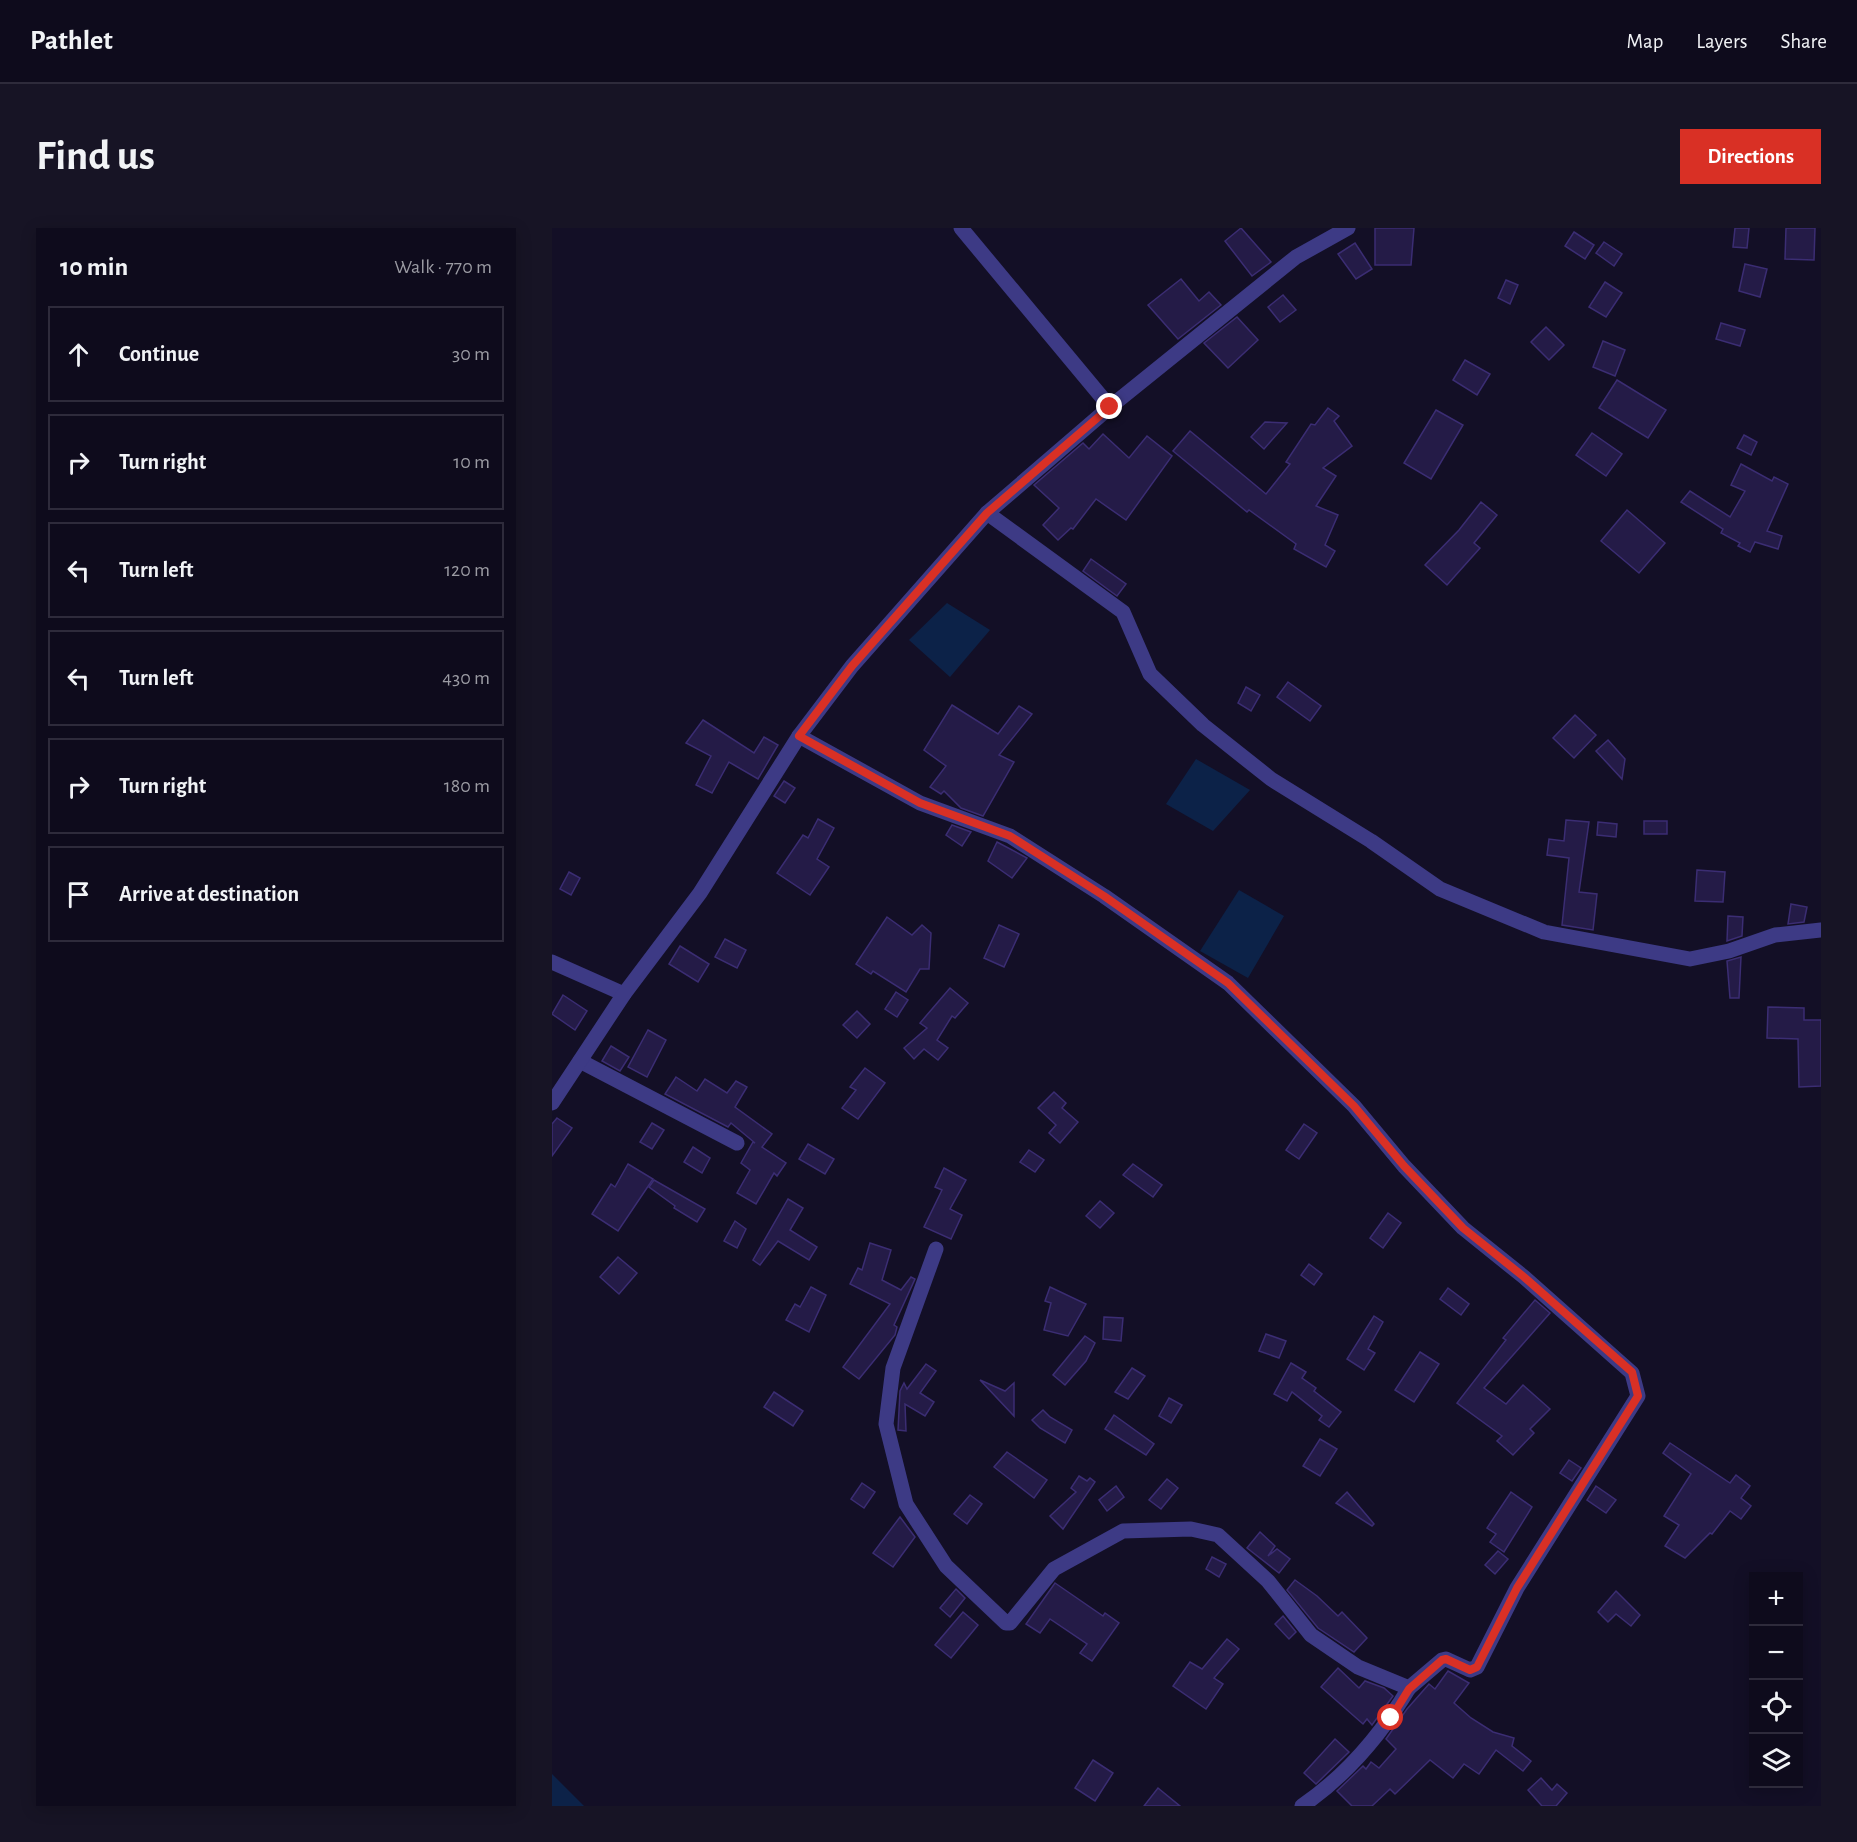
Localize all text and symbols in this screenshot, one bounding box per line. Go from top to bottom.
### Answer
text: Pathlet [30,27,113,55]
text: Map [1627,31,1663,52]
text: Layers [1696,31,1747,52]
text: Share [1780,31,1827,52]
button: Directions [1680,129,1821,184]
text: Find us [36,135,155,177]
text: 10 min [60,254,128,280]
text: Walk · 770 m [394,257,492,277]
icon: ahead [62,338,95,371]
text: Continue [119,343,199,365]
text: 30 m [452,344,490,364]
route end [1096,393,1122,419]
icon: right [62,446,95,479]
text: Turn right [119,451,206,473]
text: 10 m [453,452,490,472]
icon: left [62,554,95,587]
text: Turn left [119,559,193,581]
text: 120 m [444,560,490,580]
icon: left [62,662,95,695]
text: Turn left [119,667,193,689]
text: 430 m [442,668,490,688]
icon: right [62,770,95,803]
text: Turn right [119,775,206,797]
text: 180 m [444,776,490,796]
icon: arrive [62,878,95,911]
text: Arrive at destination [119,883,299,905]
map controls [1749,1572,1803,1788]
button: + [1749,1572,1803,1626]
button: − [1749,1626,1803,1680]
button: locate [1749,1680,1803,1734]
route start [1377,1704,1403,1730]
button: layers [1749,1734,1803,1788]

